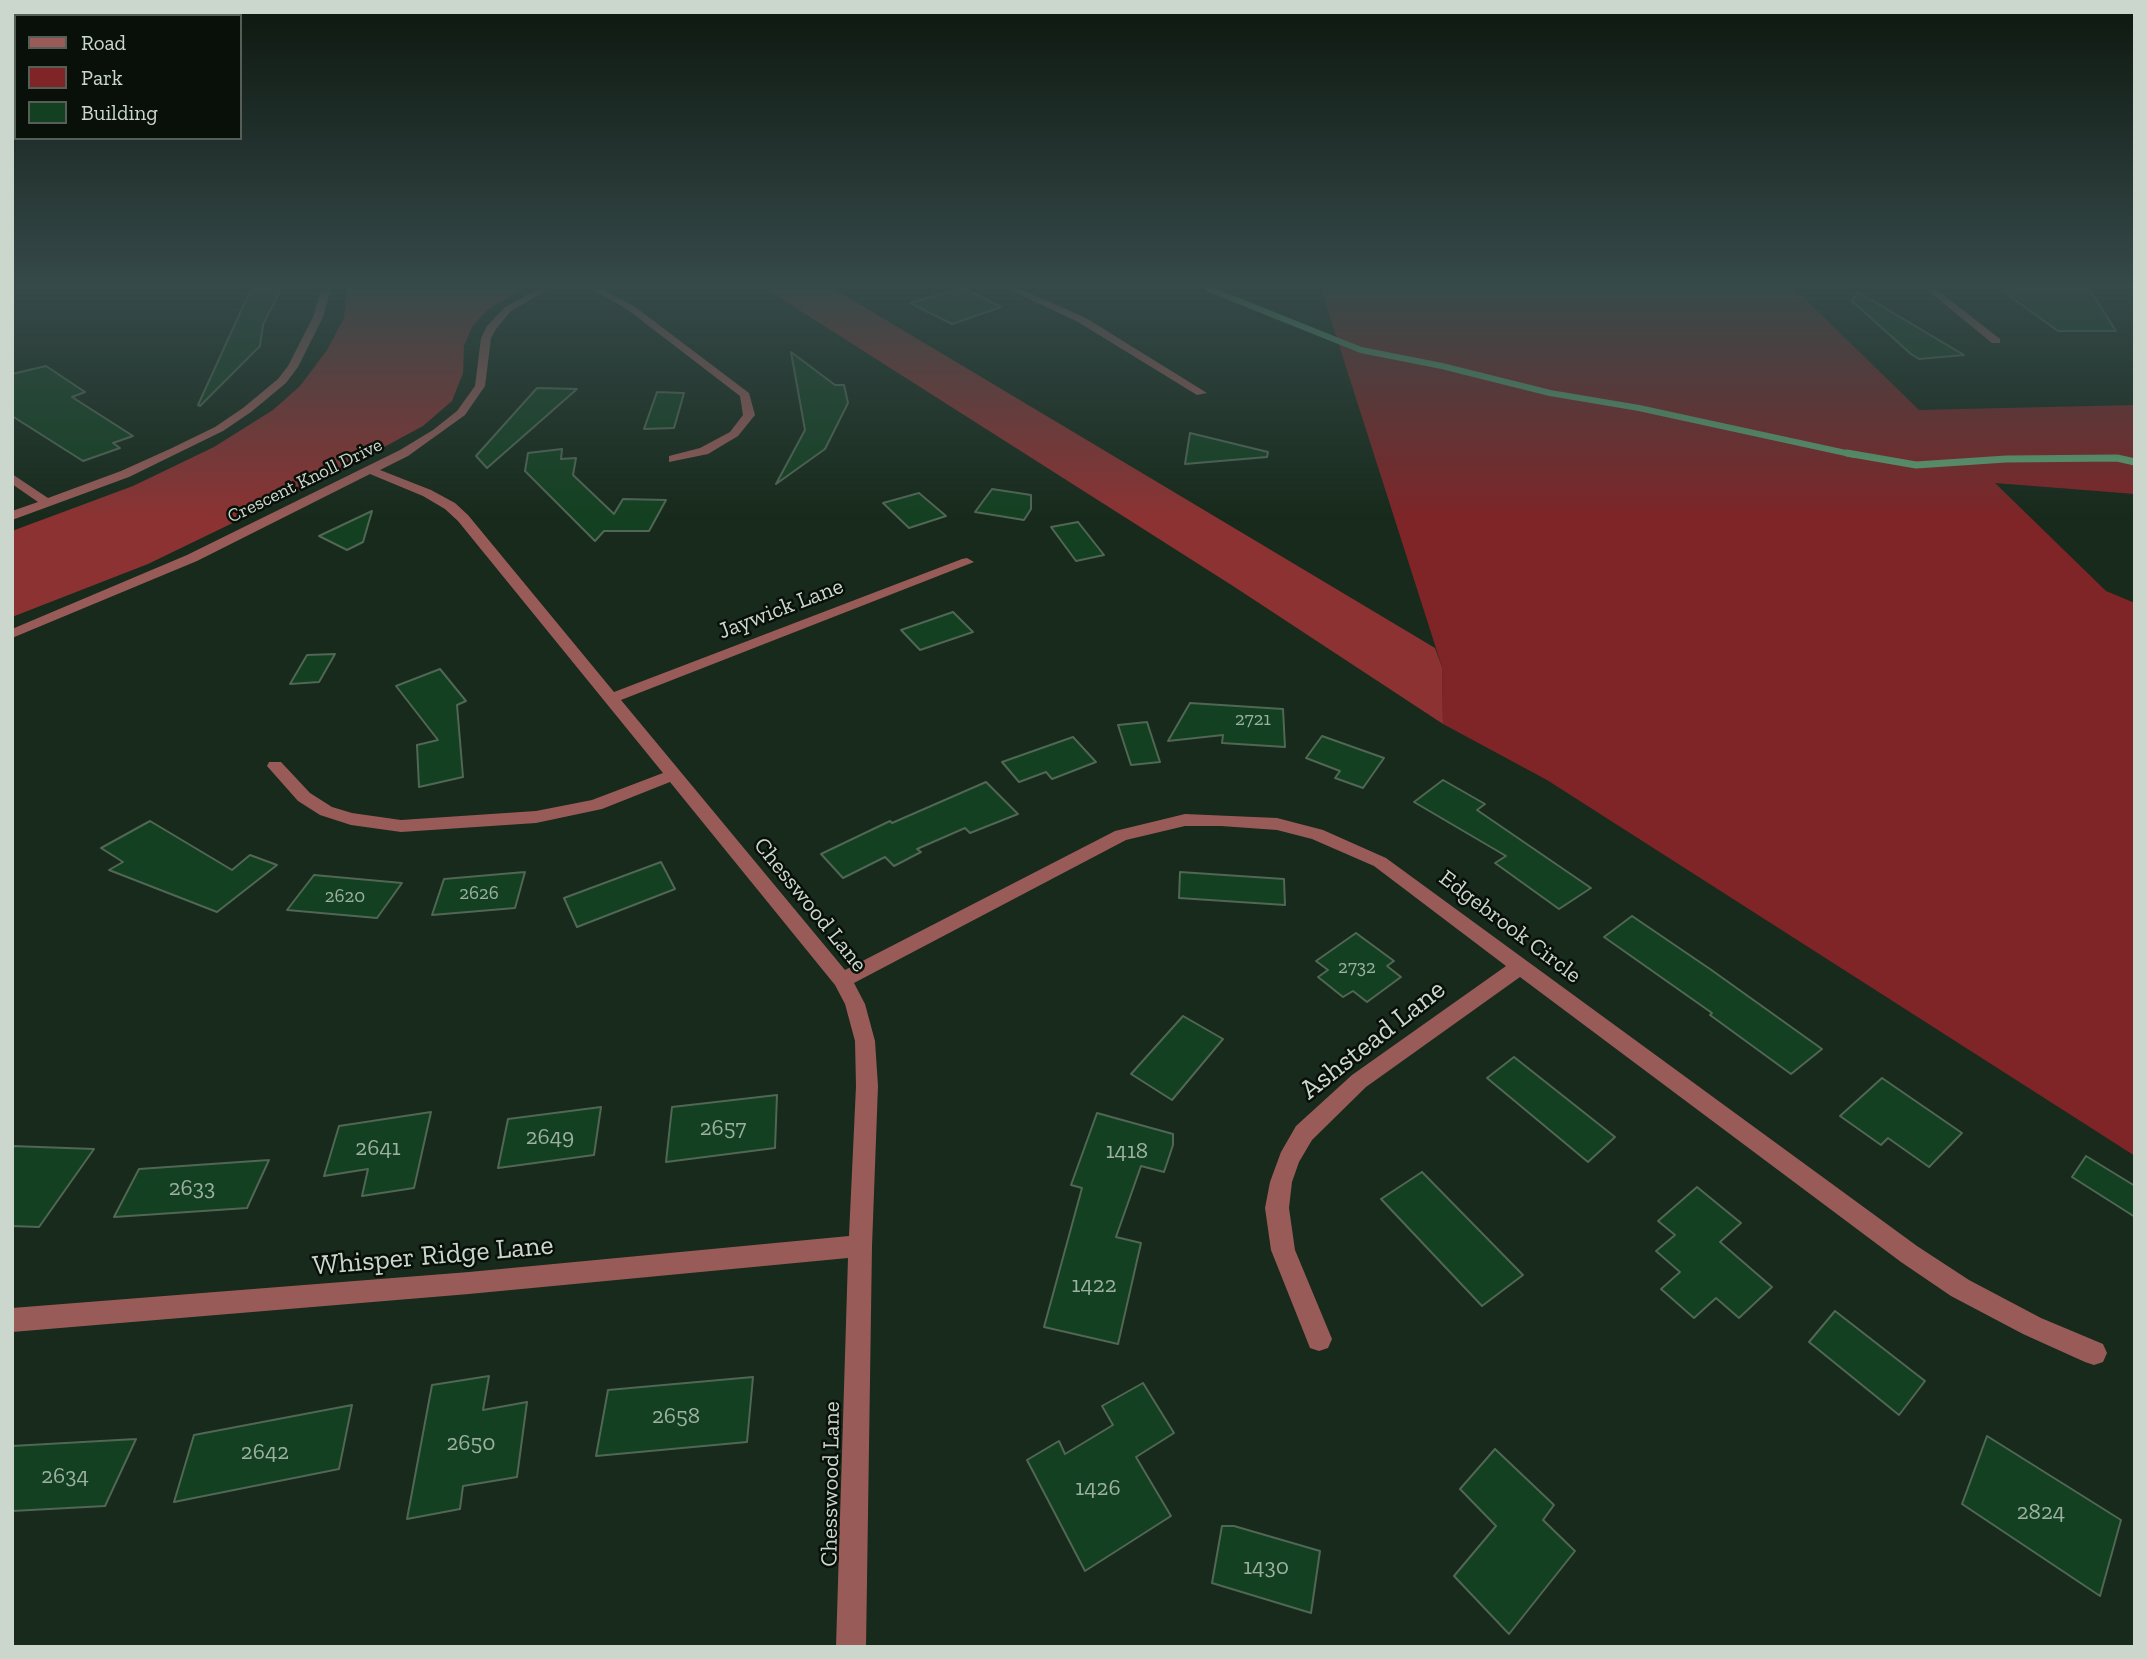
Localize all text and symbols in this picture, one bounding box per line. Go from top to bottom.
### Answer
legend [14,14,242,140]
text: Road [81,30,126,55]
text: Park [81,65,123,90]
text: Building [81,100,158,125]
street label: Crescent Knoll Drive [224,434,386,528]
street label: Jaywick Lane [715,573,847,645]
house number: 2721 [1235,709,1271,731]
street label: Chesswood Lane [747,832,873,978]
street label: Edgebrook Circle [1433,865,1587,989]
house number: 2626 [459,883,499,905]
house number: 2620 [325,886,365,908]
house number: 2732 [1338,957,1376,979]
street label: Ashstead Lane [1294,973,1452,1107]
house number: 2657 [700,1114,746,1142]
house number: 2649 [526,1123,574,1151]
house number: 2641 [355,1134,401,1162]
house number: 1418 [1106,1137,1148,1165]
house number: 2633 [169,1174,215,1202]
street label: Whisper Ridge Lane [311,1229,555,1283]
house number: 1422 [1072,1271,1116,1299]
street label: Chesswood Lane [816,1401,846,1567]
house number: 2658 [652,1402,700,1430]
house number: 2650 [446,1429,496,1457]
house number: 2642 [241,1438,289,1466]
house number: 2634 [41,1462,89,1490]
house number: 1426 [1075,1474,1121,1502]
house number: 2824 [2017,1498,2065,1526]
house number: 1430 [1243,1553,1289,1581]

